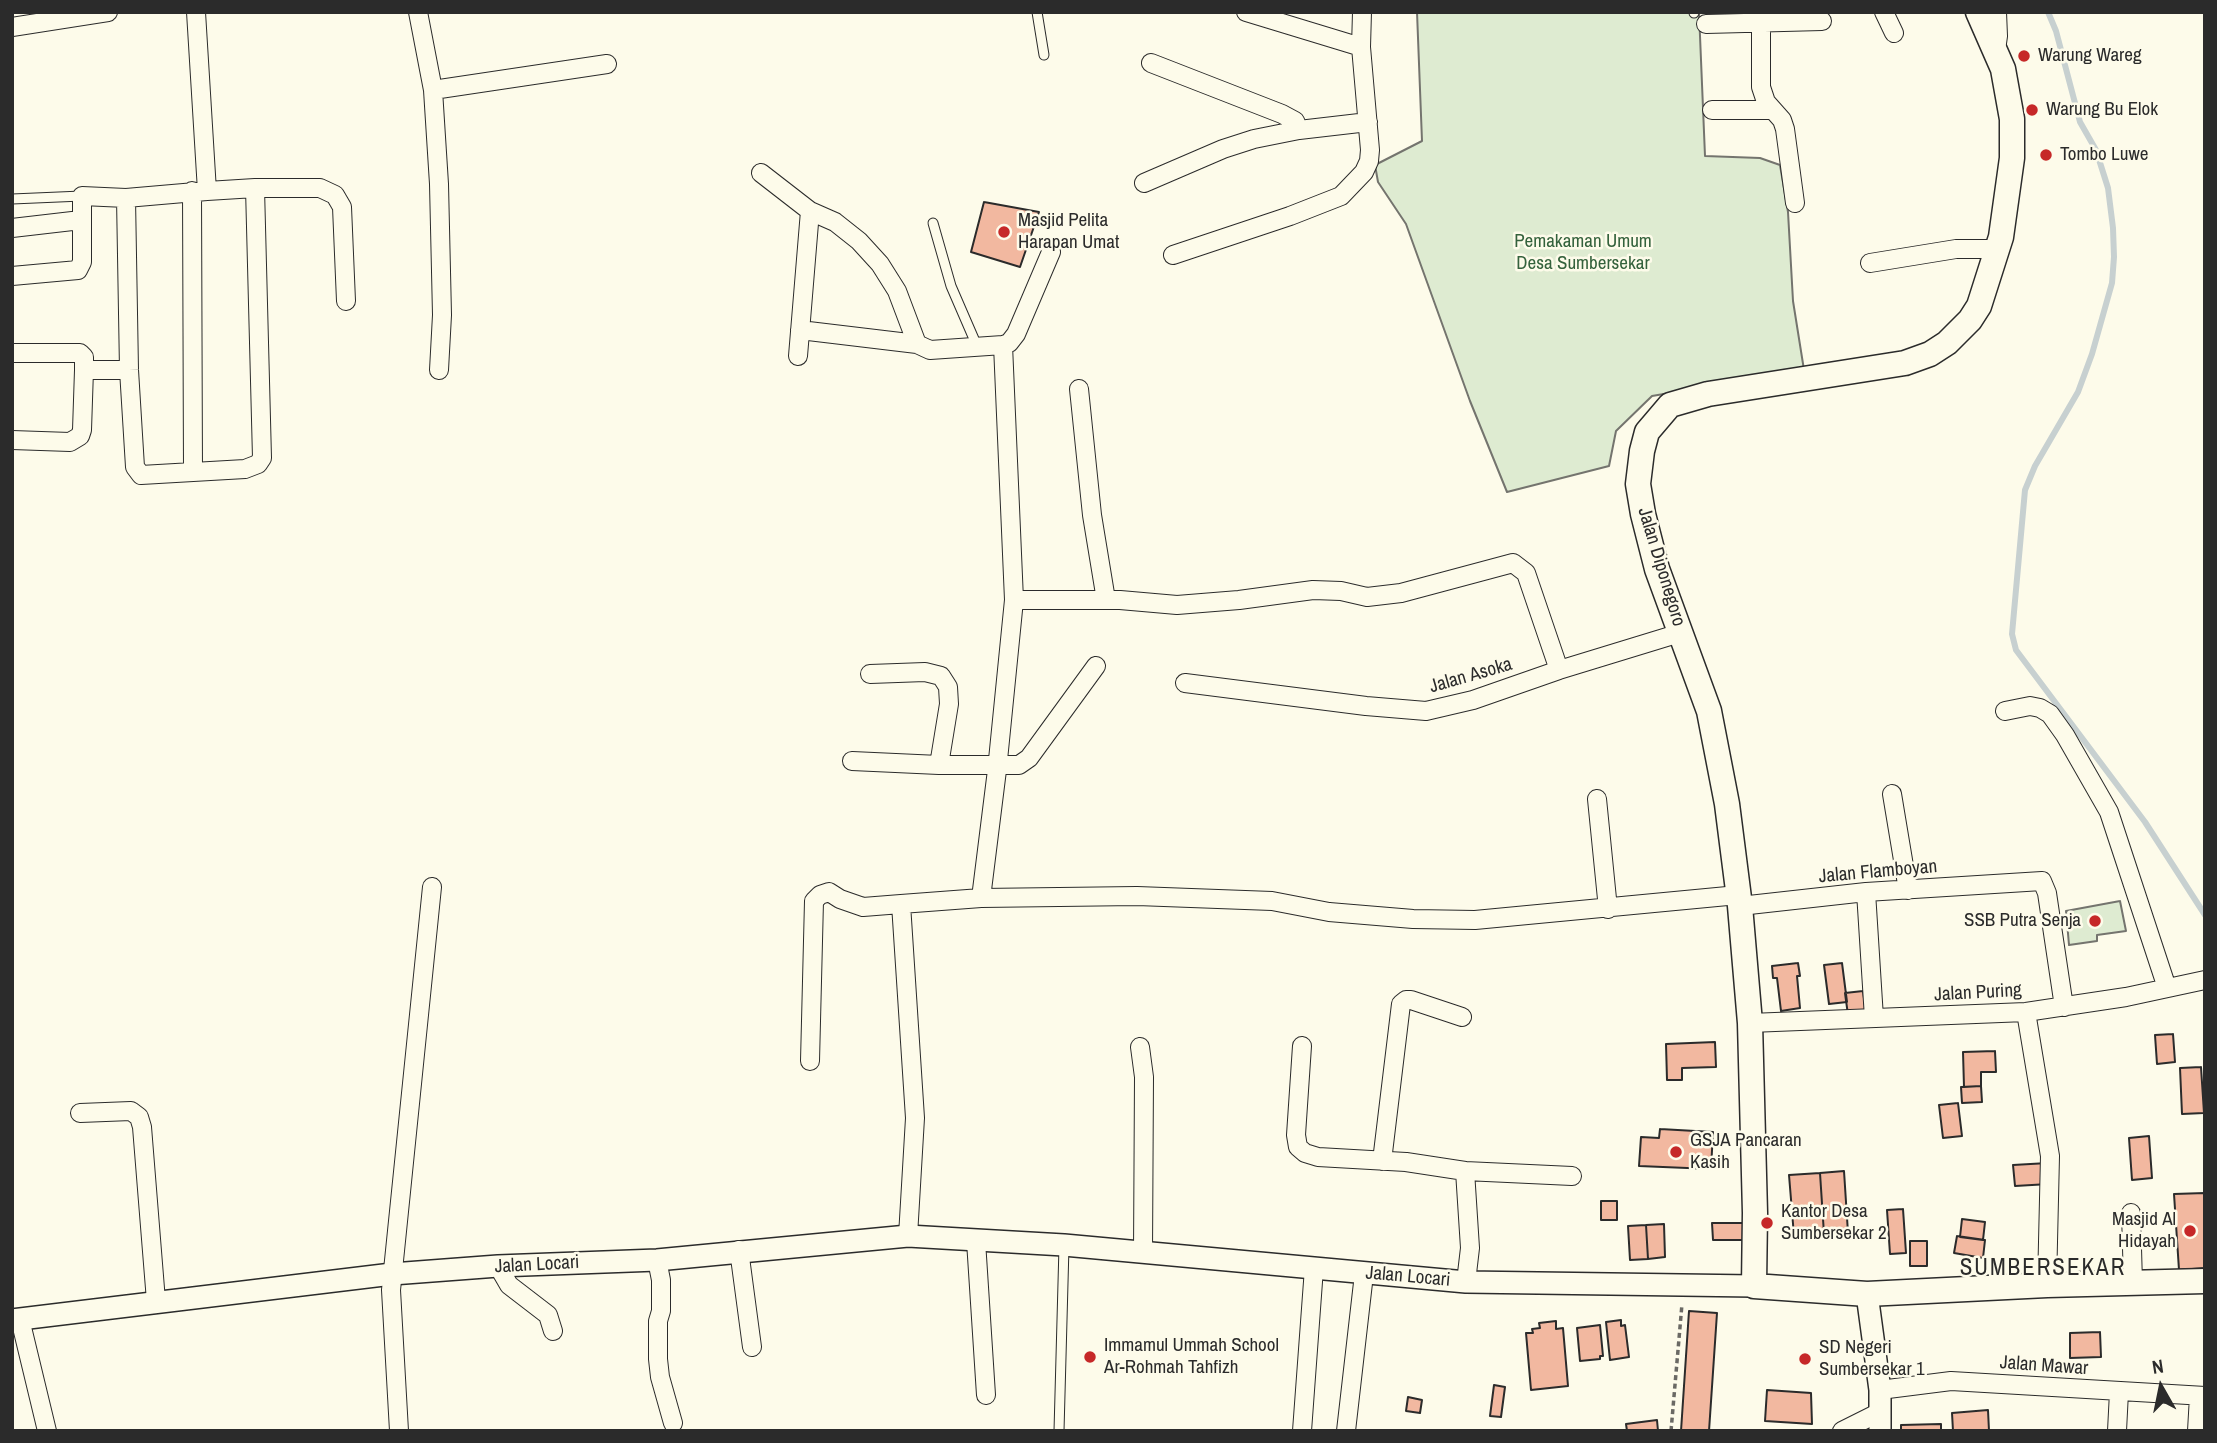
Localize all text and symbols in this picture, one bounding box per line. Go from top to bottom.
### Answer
place label: Warung Wareg [2038,45,2142,67]
marker: Warung Wareg [2016,48,2032,64]
place label: Warung Bu Elok [2046,99,2158,121]
marker: Warung Bu Elok [2024,102,2040,118]
place label: Tombo Luwe [2060,144,2148,166]
marker: Tombo Luwe [2038,147,2054,163]
place label: Masjid Pelita Harapan Umat [1018,210,1119,254]
marker: Masjid Pelita Harapan Umat [996,224,1012,240]
park label: Pemakaman Umum Desa Sumbersekar [1514,231,1652,275]
street label: Jalan Diponegoro [1632,505,1690,629]
street label: Jalan Asoka [1427,653,1515,699]
street label: Jalan Flamboyan [1818,855,1938,889]
place label: SSB Putra Senja [1964,910,2081,932]
marker: SSB Putra Senja [2087,913,2103,929]
street label: Jalan Puring [1934,979,2022,1007]
place label: GSJA Pancaran Kasih [1690,1130,1802,1174]
marker: GSJA Pancaran Kasih [1668,1144,1684,1160]
place label: Kantor Desa Sumbersekar 2 [1781,1201,1887,1245]
place label: Masjid Al Hidayah [2112,1209,2176,1253]
marker: Kantor Desa Sumbersekar 2 [1759,1215,1775,1231]
marker: Masjid Al Hidayah [2182,1223,2198,1239]
street label: Jalan Locari [494,1251,580,1279]
district label: SUMBERSEKAR [1961,1255,2125,1283]
street label: Jalan Locari [1365,1262,1451,1292]
place label: Immamul Ummah School Ar-Rohmah Tahfizh [1104,1335,1279,1379]
place label: SD Negeri Sumbersekar 1 [1819,1337,1925,1381]
marker: Immamul Ummah School Ar-Rohmah Tahfizh [1082,1349,1098,1365]
marker: SD Negeri Sumbersekar 1 [1797,1351,1813,1367]
street label: Jalan Mawar [1999,1352,2089,1380]
north arrow [2126,1352,2196,1422]
text: N [2150,1353,2165,1380]

